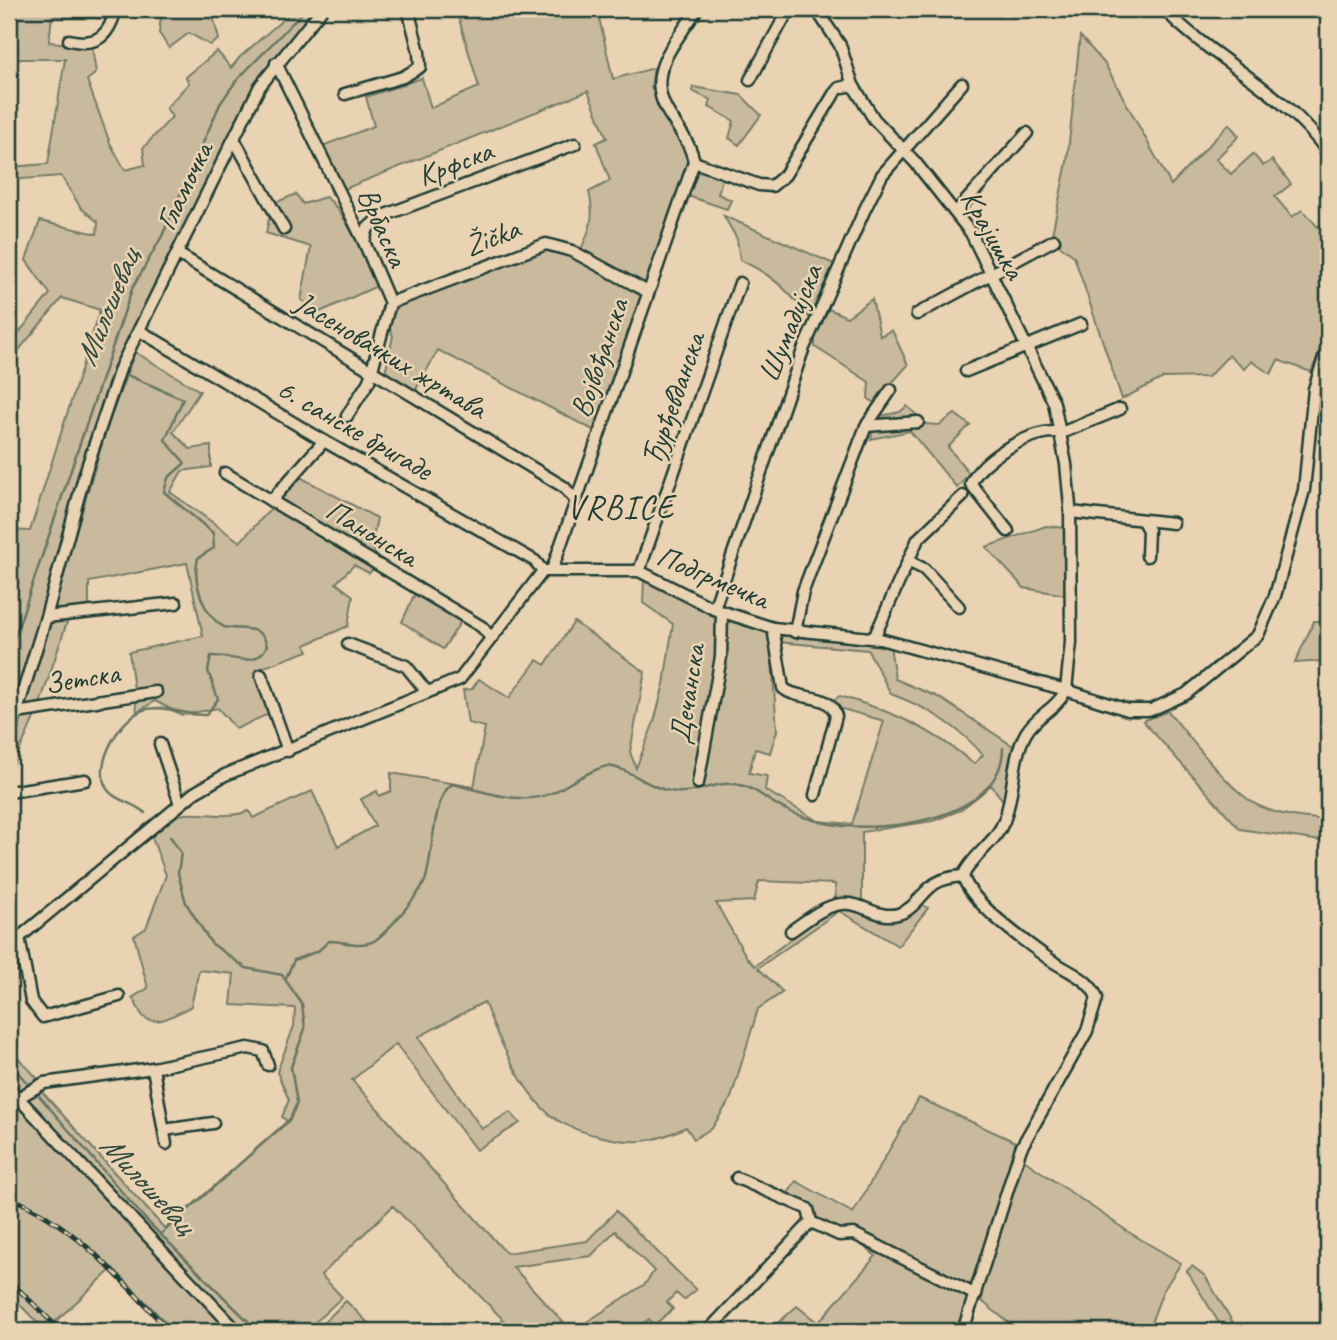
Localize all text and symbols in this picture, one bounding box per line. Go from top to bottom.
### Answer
street label: Крфска [412,131,500,195]
street label: Гламочка [147,133,223,236]
street label: Врбаска [349,182,418,274]
street label: Крајишка [952,182,1035,287]
street label: Žička [459,209,527,265]
water label: Милошевац [65,239,150,371]
street label: Шумадијска [749,257,831,387]
street label: Јасеновачких жртава [286,282,495,428]
street label: Војвођанска [561,292,638,422]
street label: Ђурђевданска [633,325,714,471]
street label: 6. санске бригаде [271,369,441,490]
district label: VRBICE [567,486,678,528]
street label: Панонска [319,491,427,577]
street label: Подгрмечка [651,536,777,619]
street label: Дечанска [660,639,714,746]
street label: Зетска [42,653,124,703]
water label: Милошевац [91,1125,207,1245]

